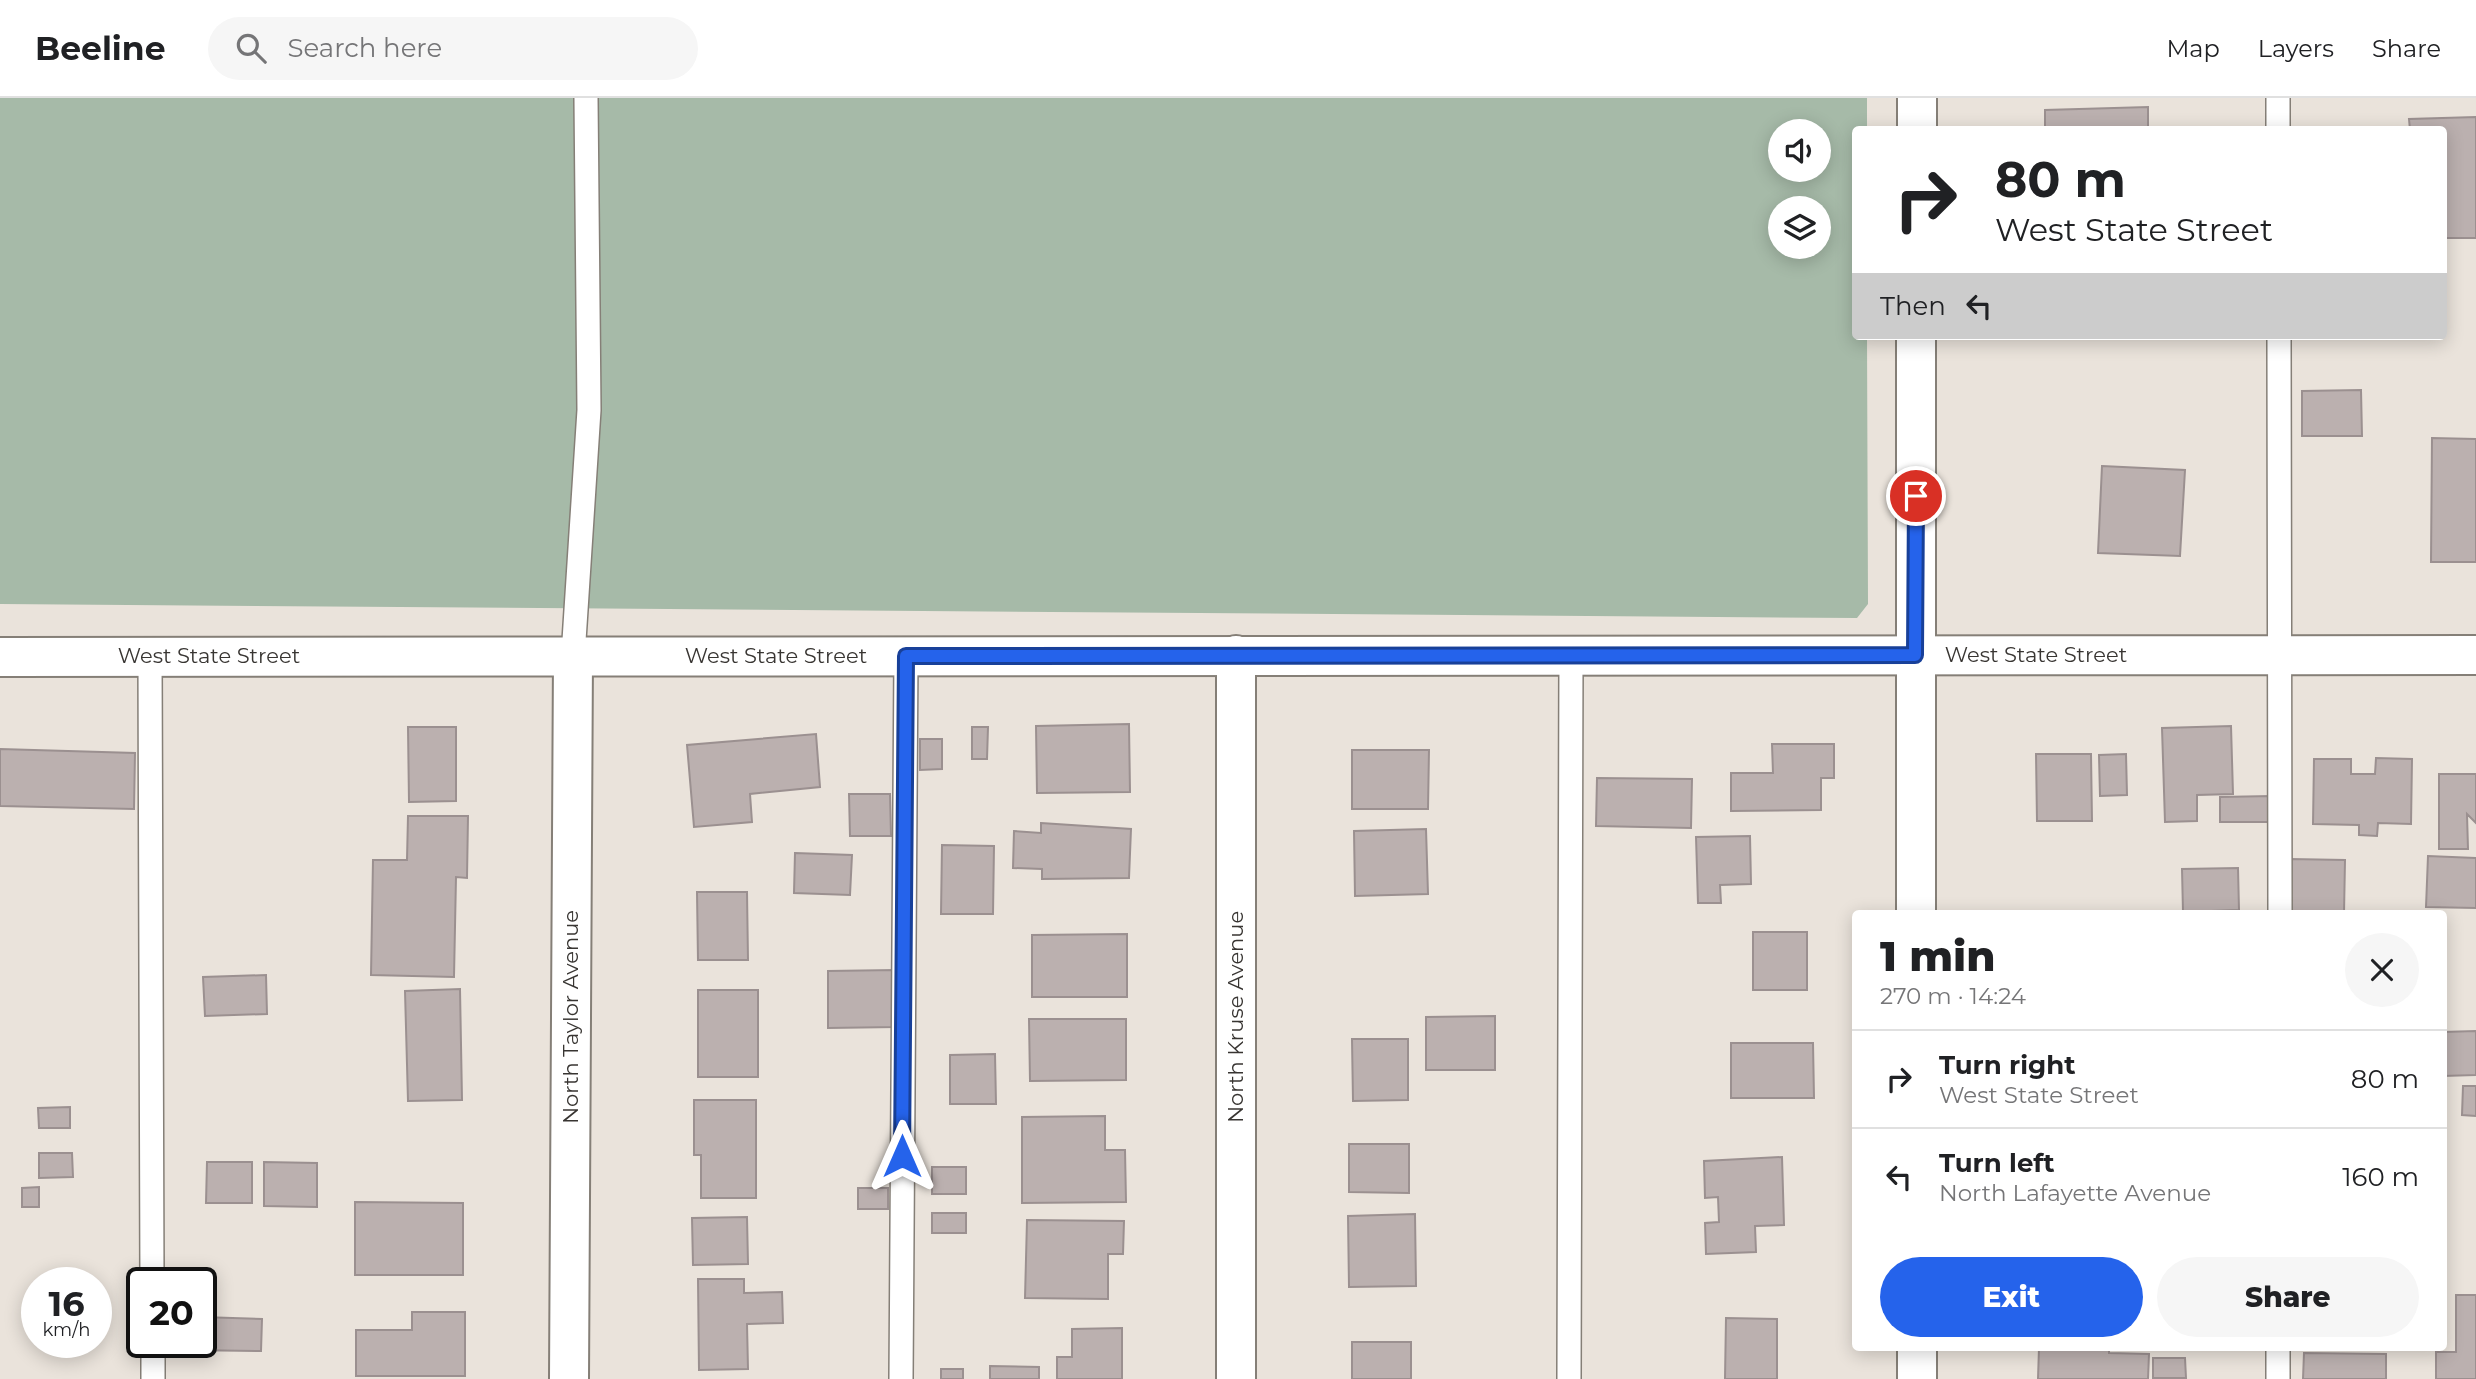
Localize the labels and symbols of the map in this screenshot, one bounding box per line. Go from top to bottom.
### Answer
pin [1886,466,1946,526]
street label: West State Street [1945,642,2127,667]
street label: West State Street [118,643,300,668]
street label: West State Street [685,643,867,668]
street label: North Taylor Avenue [558,910,583,1124]
street label: North Kruse Avenue [1223,911,1248,1123]
position arrow [865,1119,939,1193]
speed limit sign: 20 [126,1267,217,1358]

